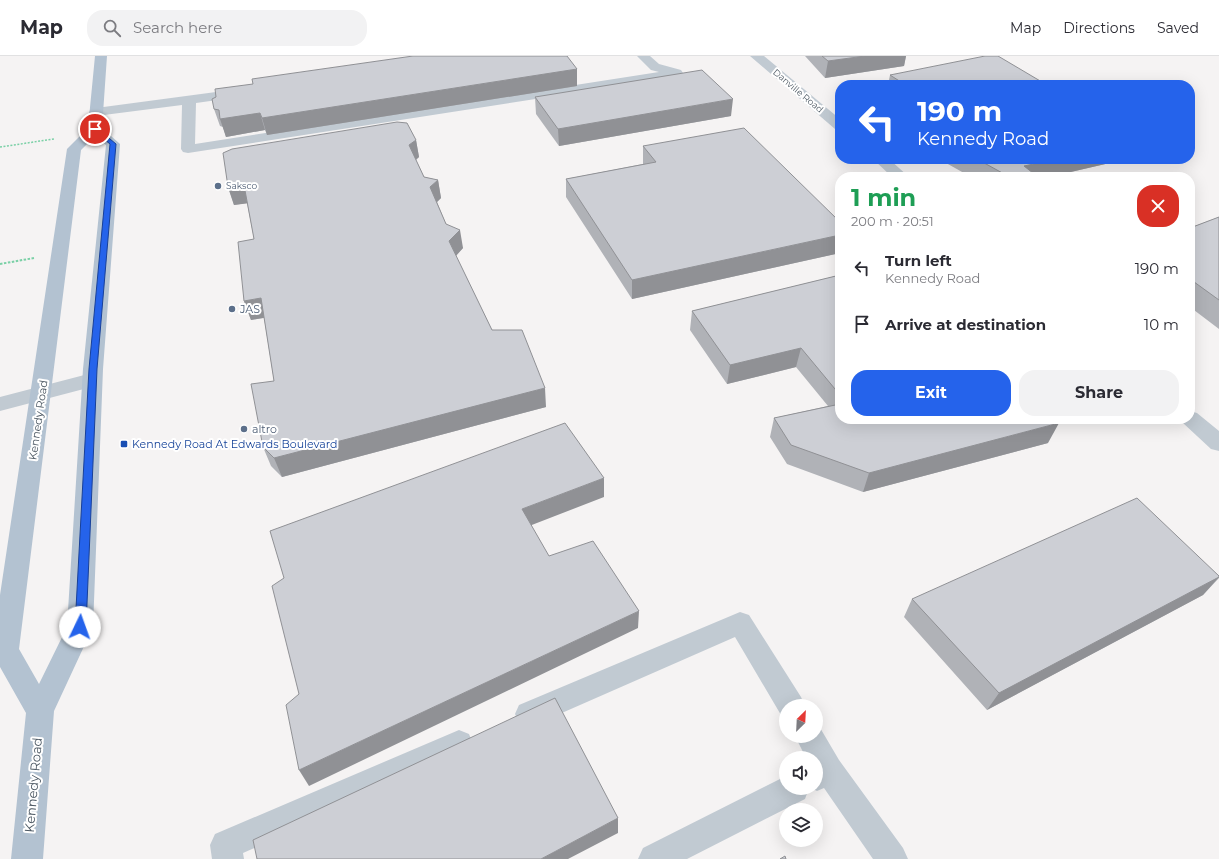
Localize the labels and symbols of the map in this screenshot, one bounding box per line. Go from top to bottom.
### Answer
street label: Danville Road [771,66,826,115]
pin [78,112,112,146]
place label: Saksco [226,180,257,191]
marker: Saksco [213,181,223,191]
place label: JAS [239,302,260,316]
marker: JAS [227,304,237,314]
street label: Kennedy Road [25,379,51,461]
place label: altro [252,422,277,436]
marker: altro [239,424,249,434]
place label: Kennedy Road At Edwards Boulevard [132,437,338,451]
marker: Kennedy Road At Edwards Boulevard [119,439,129,449]
position arrow [59,606,101,648]
north arrow [779,699,823,743]
street label: Kennedy Road [21,737,45,833]

